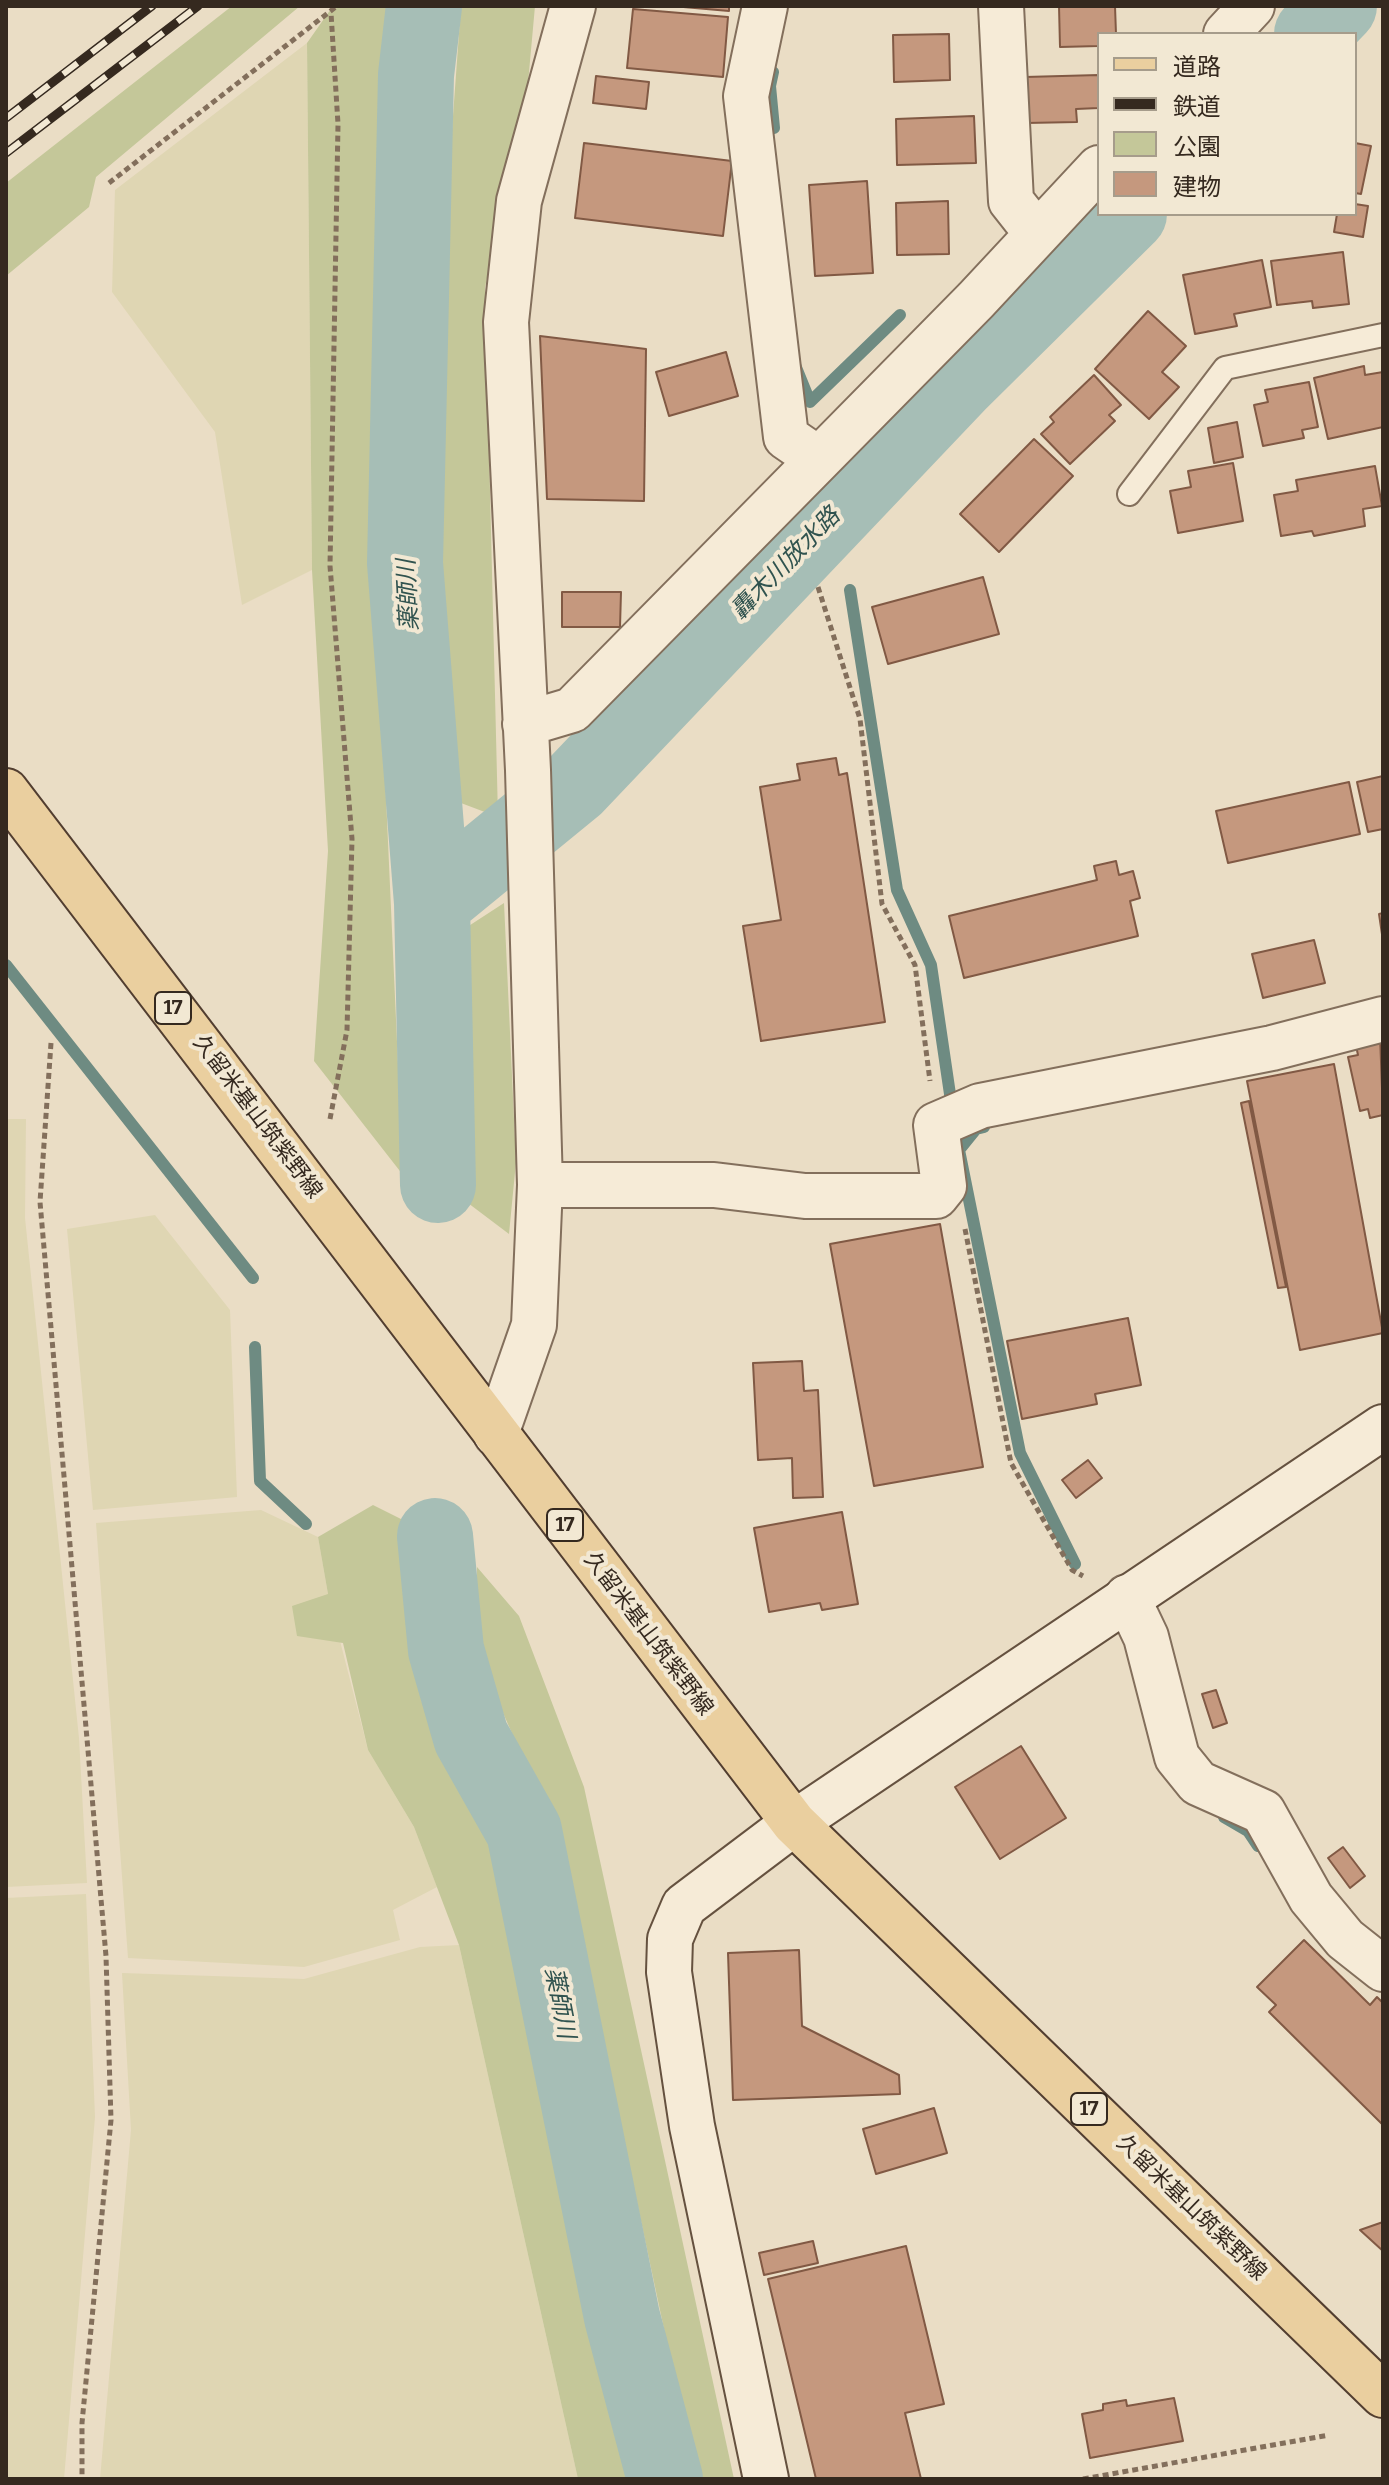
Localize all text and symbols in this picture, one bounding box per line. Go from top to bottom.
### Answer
legend [1097,32,1357,216]
text: 道路 [1173,53,1221,81]
text: 鉄道 [1173,93,1221,121]
text: 公園 [1173,133,1221,161]
text: 建物 [1173,173,1221,201]
water label: 轟木川放水路 [726,502,846,626]
water label: 薬師川 [393,558,425,632]
road number: 17 [155,992,191,1024]
street label: 久留米基山筑紫野線 [187,1030,327,1204]
road number: 17 [547,1509,583,1541]
street label: 久留米基山筑紫野線 [578,1547,718,1721]
water label: 薬師川 [538,1965,580,2041]
road number: 17 [1071,2093,1107,2125]
street label: 久留米基山筑紫野線 [1111,2130,1271,2286]

